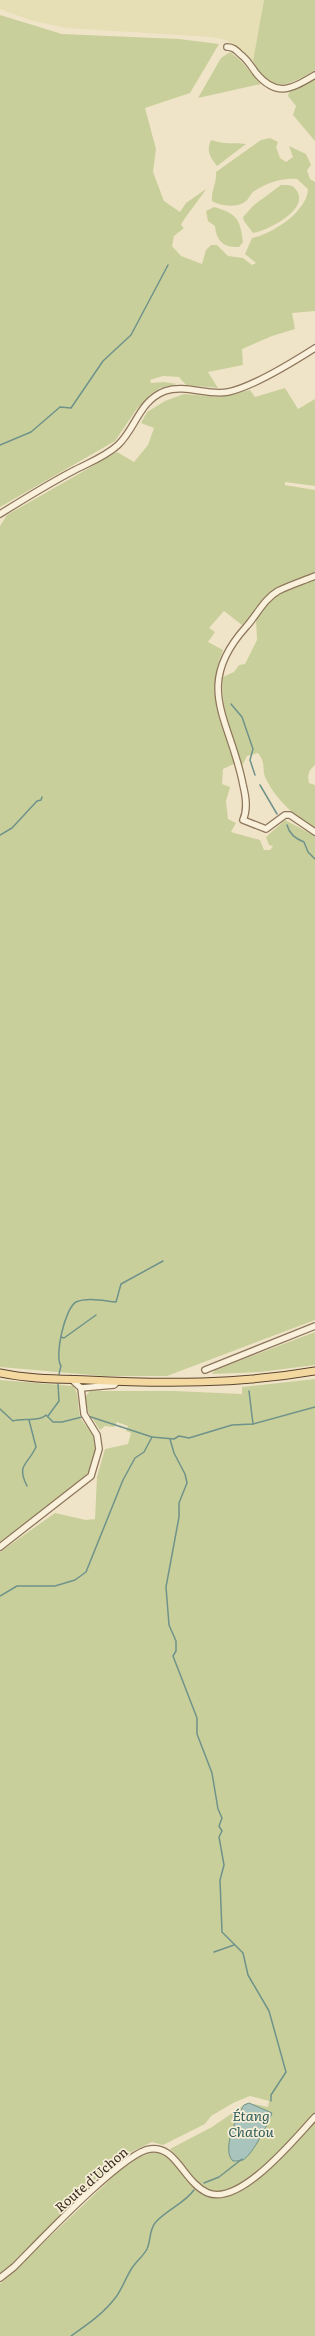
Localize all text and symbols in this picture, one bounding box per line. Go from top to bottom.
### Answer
water label: Étang Chatou [228,2105,274,2141]
street label: Route d'Uchon [50,2142,132,2216]

